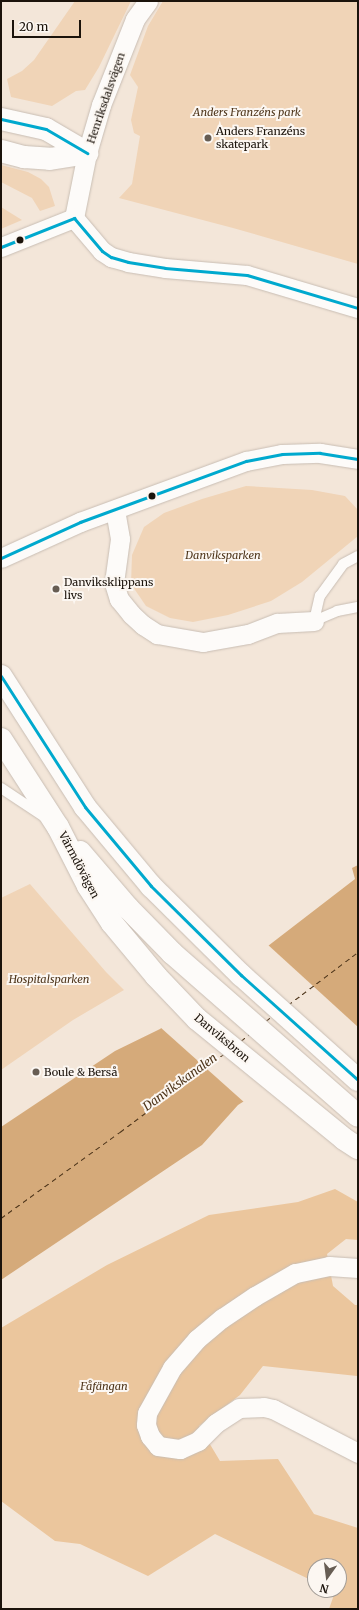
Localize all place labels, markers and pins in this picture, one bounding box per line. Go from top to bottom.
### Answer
place label: Anders Franzéns skatepark [216,125,305,151]
marker: Anders Franzéns skatepark [203,133,213,143]
unlabelled marker [15,235,25,245]
unlabelled marker [147,491,157,501]
place label: Danviksklippans livs [64,576,153,602]
marker: Danviksklippans livs [51,584,61,594]
place label: Boule & Berså [44,1065,117,1079]
marker: Boule & Berså [31,1067,41,1077]

